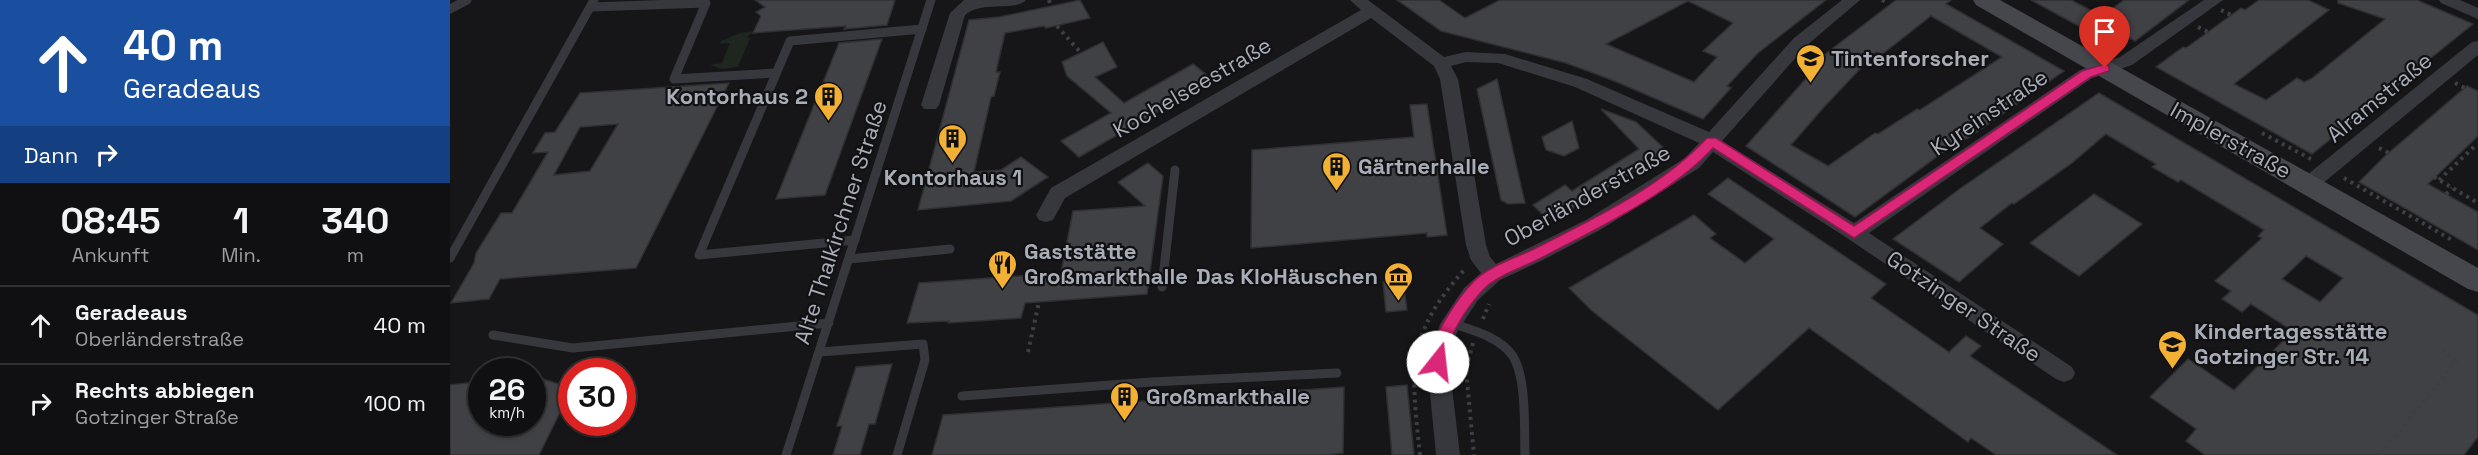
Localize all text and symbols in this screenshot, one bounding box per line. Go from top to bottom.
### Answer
pin [2079,6,2130,68]
icon: arrive [2088,15,2121,48]
text: 40 m [123,19,223,72]
icon: ahead [24,24,102,102]
street label: Kochelseestraße [1108,30,1276,144]
school or university icon: Tintenforscher [1794,42,1826,84]
place label: Tintenforscher [1831,44,1989,72]
street label: Alramstraße [2321,46,2437,148]
street label: Kyreinstraße [1925,63,2053,161]
text: Geradeaus [123,71,261,106]
building icon: Kontorhaus 2 [813,80,845,122]
place label: Kontorhaus 2 [666,82,808,110]
street label: Implerstraße [2166,95,2296,185]
street label: Alte Thalkirchner Straße [787,97,893,347]
building icon: Kontorhaus 1 [937,122,969,164]
icon: right [90,138,123,171]
street label: Oberländerstraße [1499,138,1675,252]
text: Dann [24,141,78,169]
building icon: Gärtnerhalle [1321,150,1353,192]
place label: Gärtnerhalle [1358,152,1490,180]
place label: Kontorhaus 1 [884,163,1022,191]
text: 08:45 [61,198,161,244]
text: 1 [233,198,249,244]
text: 340 [321,198,389,244]
place label: Gaststätte Großmarkthalle [1024,237,1188,290]
text: Ankunft [72,242,149,268]
text: Min. [221,242,261,268]
text: m [347,242,364,268]
street label: Gotzinger Straße [1881,244,2047,368]
restaurant icon: Gaststätte Großmarkthalle [987,248,1019,290]
museum icon: Das KloHäuschen [1383,260,1415,302]
place label: Das KloHäuschen [1196,262,1378,290]
text: Geradeaus [75,298,187,326]
icon: ahead [24,309,57,342]
text: 40 m [374,311,426,339]
place label: Kindertagesstätte Gotzinger Str. 14 [2194,317,2387,370]
text: Oberländerstraße [75,326,244,352]
school or university icon: Kindertagesstätte Gotzinger Str. 14 [2157,328,2189,370]
position arrow [1406,330,1470,394]
speed limit sign: 30 [558,358,636,436]
text: 26 [489,370,525,409]
text: Rechts abbiegen [75,376,255,404]
building icon: Großmarkthalle [1109,380,1141,422]
place label: Großmarkthalle [1146,382,1310,410]
icon: right [24,387,57,420]
text: 100 m [364,389,426,417]
text: km/h [489,403,525,422]
text: Gotzinger Straße [75,404,239,430]

